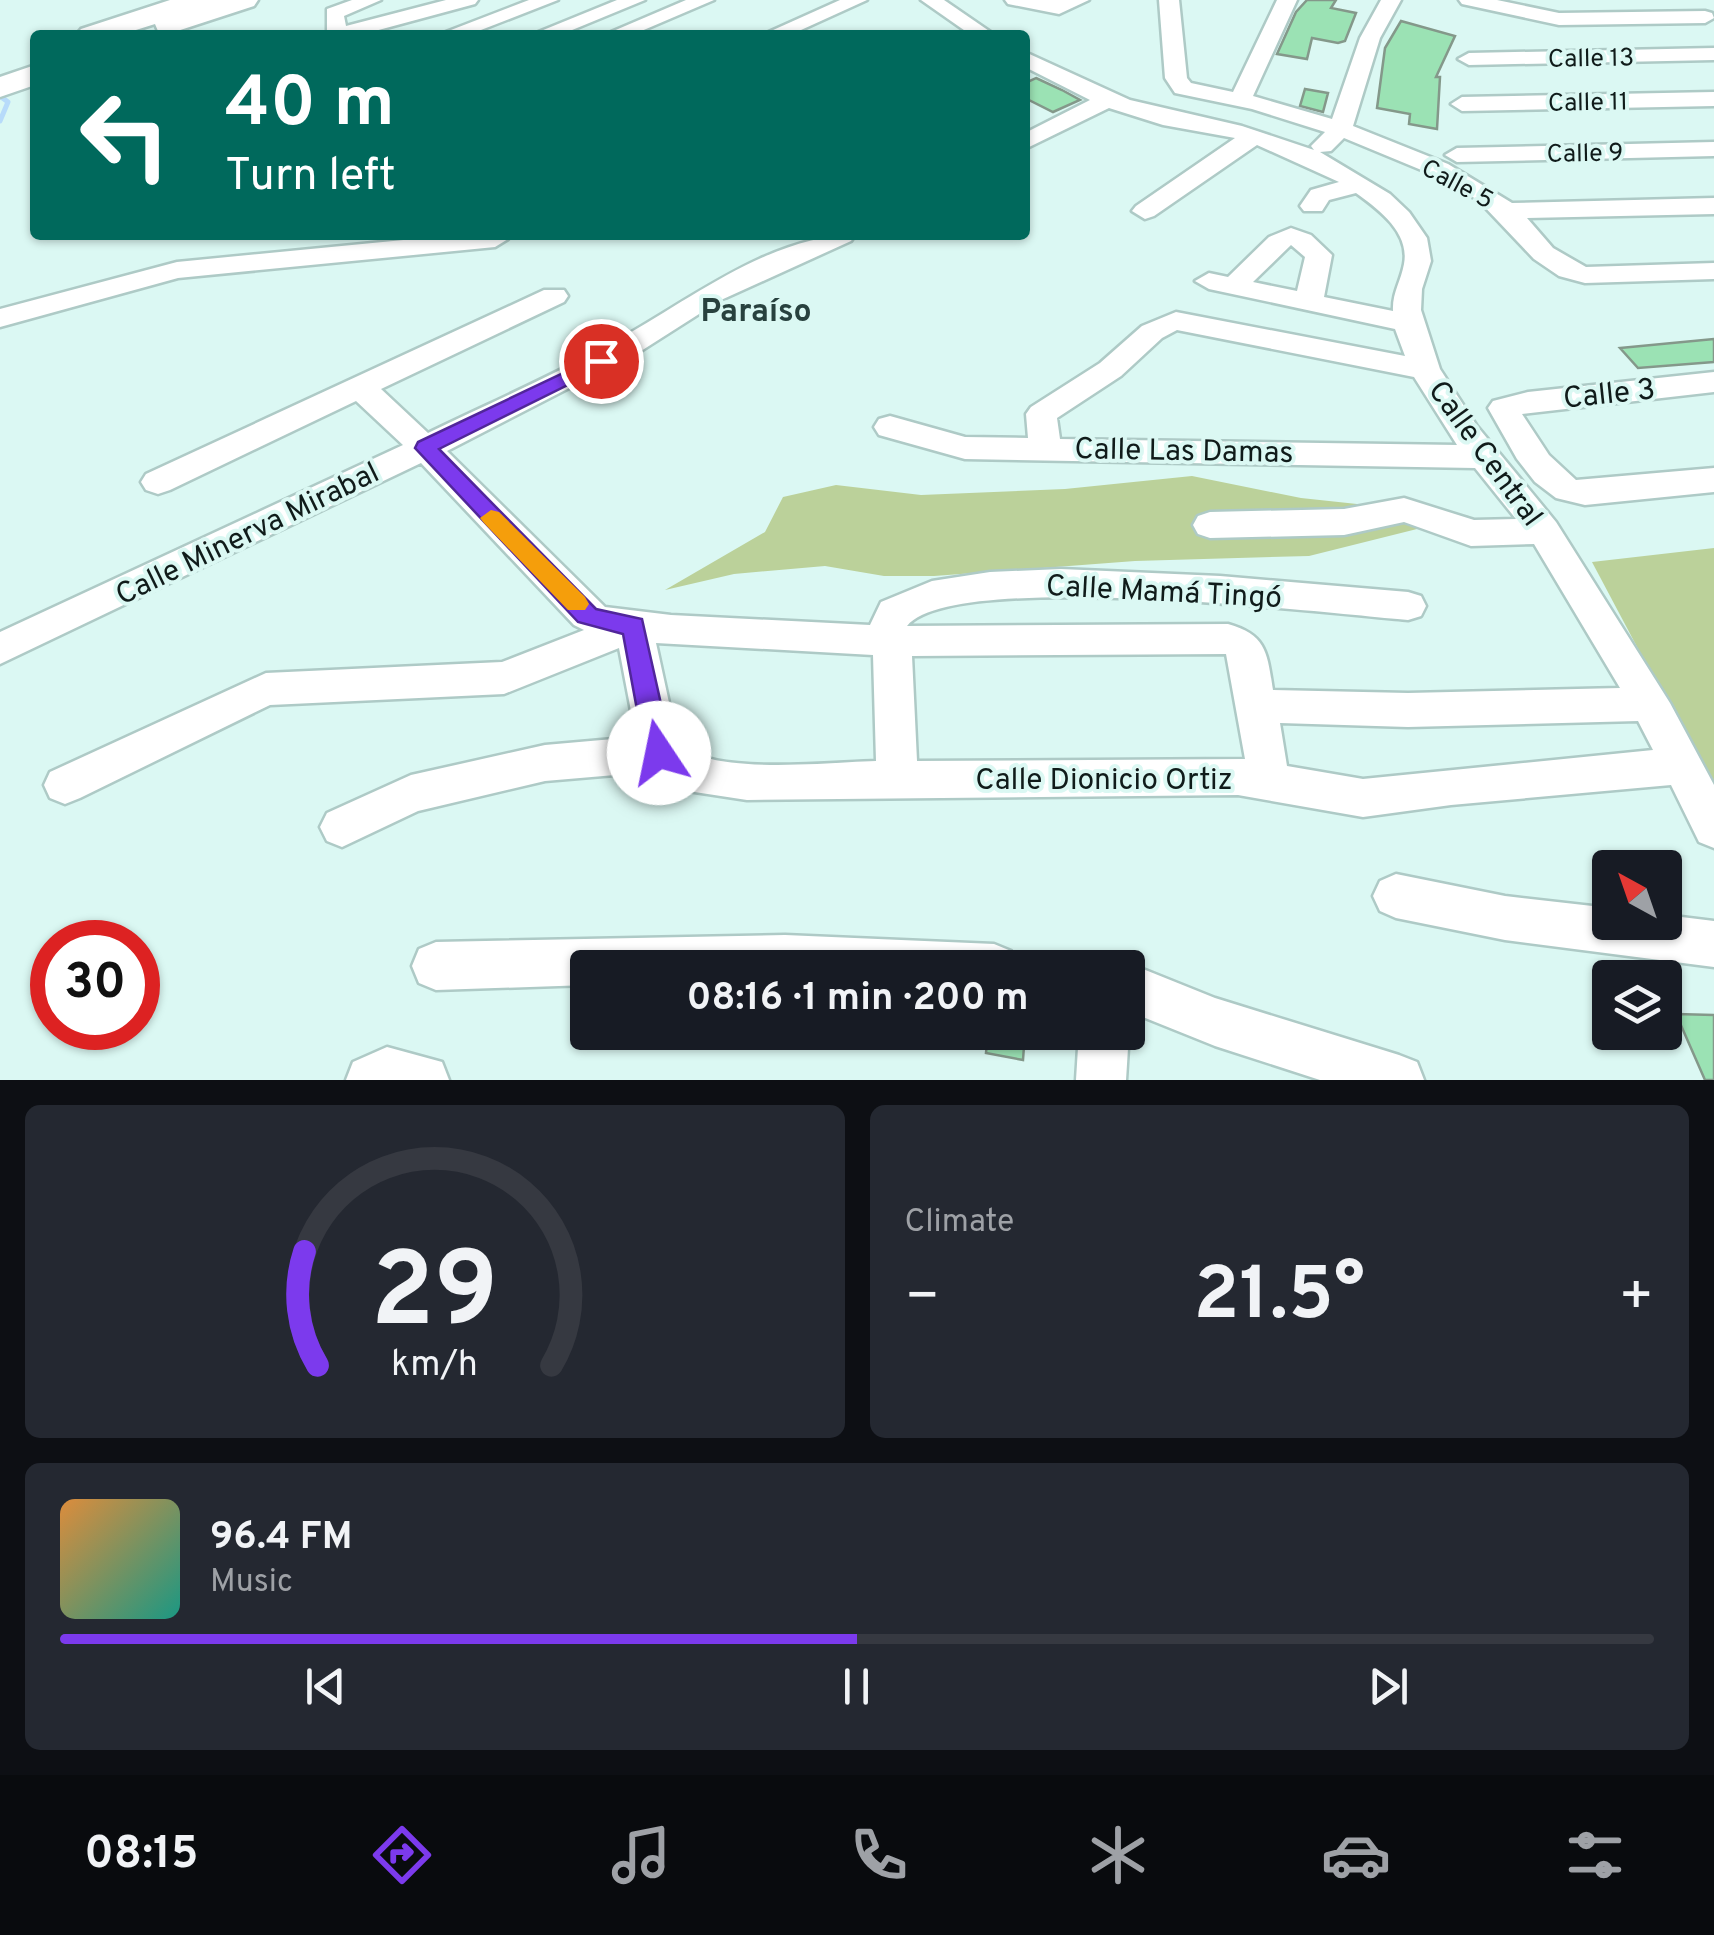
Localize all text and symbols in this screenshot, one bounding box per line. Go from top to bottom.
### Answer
street label: Calle 13 [1548,43,1634,77]
text: 40 m [225,62,395,151]
icon: left [60,70,190,200]
street label: Calle 11 [1548,87,1629,121]
street label: Calle 9 [1546,138,1624,172]
text: Turn left [225,149,396,206]
street label: Calle 5 [1415,153,1498,218]
district label: Paraíso [700,293,812,333]
pin [559,319,644,404]
icon: arrive [574,334,629,389]
street label: Calle 3 [1561,372,1657,419]
street label: Calle Central [1419,374,1549,535]
street label: Calle Las Damas [1074,432,1294,473]
street label: Calle Minerva Mirabal [110,455,386,615]
street label: Calle Mamá Tingó [1045,569,1283,618]
position arrow [607,701,711,805]
street label: Calle Dionicio Ortiz [975,763,1233,800]
north arrow [1592,850,1682,940]
map controls [1592,850,1682,1050]
speed limit sign: 30 [30,920,160,1050]
button: layers [1592,960,1682,1050]
text: 08:16 · 1 min · 200 m [686,975,1029,1024]
text: Climate [905,1203,1014,1243]
text: 29 [371,1231,499,1363]
text: 21.5° [1194,1251,1365,1346]
text: − [905,1264,940,1334]
text: + [1619,1264,1654,1334]
text: km/h [391,1343,478,1389]
text: 96.4 FM [210,1514,352,1563]
text: Music [210,1563,293,1603]
icon: previous [298,1659,353,1714]
icon: pause [829,1659,884,1714]
icon: next [1361,1659,1416,1714]
icon: directions [367,1820,437,1890]
icon: music [606,1820,676,1890]
icon: phone [844,1820,914,1890]
icon: climate [1083,1820,1153,1890]
icon: car [1321,1820,1391,1890]
icon: filters [1560,1820,1630,1890]
text: 08:15 [84,1827,199,1884]

